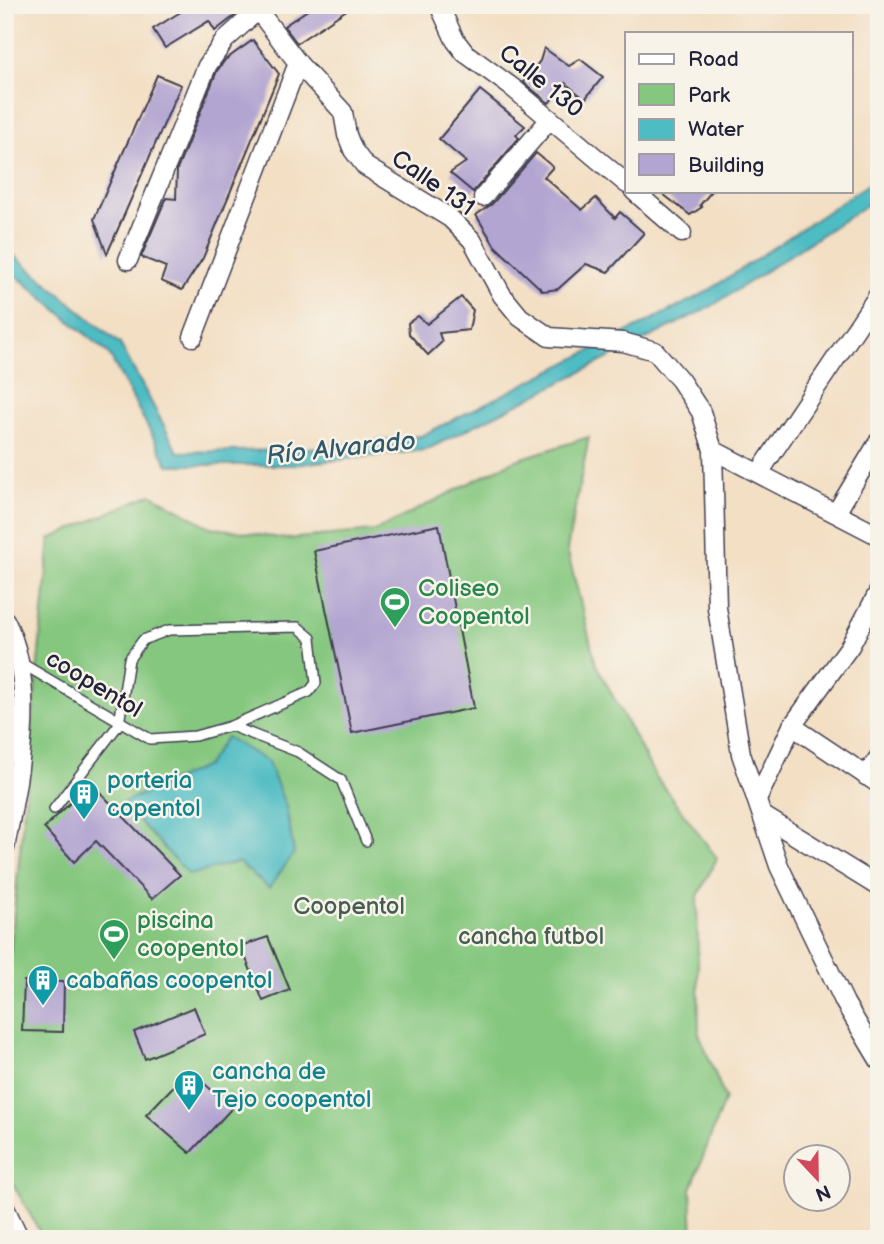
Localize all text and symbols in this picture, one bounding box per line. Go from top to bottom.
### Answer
legend [625,32,852,192]
street label: Calle 130 [493,38,589,124]
text: Road [688,47,739,72]
text: Park [688,83,731,108]
text: Water [688,117,744,142]
street label: Calle 131 [386,144,480,222]
text: Building [688,153,764,178]
water label: Río Alvarado [265,426,417,472]
place label: Coliseo Coopentol [418,574,530,631]
sports icon: Coliseo Coopentol [378,585,412,629]
street label: coopentol [41,644,147,724]
place label: porteria copentol [107,766,201,823]
building icon: porteria copentol [67,777,101,821]
park label: Coopentol [293,892,405,921]
place label: piscina coopentol [137,906,244,963]
sports icon: piscina coopentol [97,917,131,961]
park label: cancha futbol [458,922,604,951]
building icon: cabañas coopentol [26,963,60,1007]
place label: cabañas coopentol [66,966,272,995]
place label: cancha de Tejo coopentol [212,1057,371,1114]
building icon: cancha de Tejo coopentol [172,1068,206,1112]
north arrow [782,1142,852,1212]
text: N [812,1179,834,1206]

